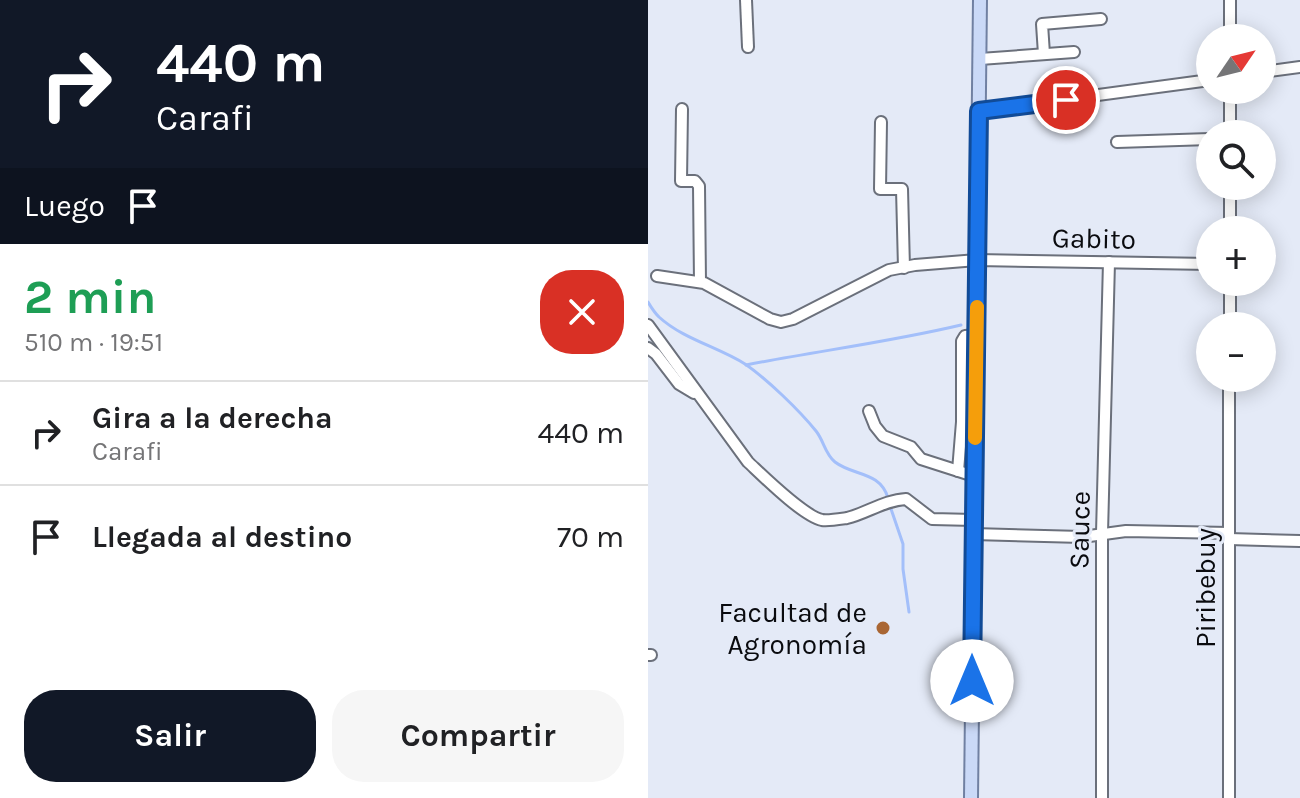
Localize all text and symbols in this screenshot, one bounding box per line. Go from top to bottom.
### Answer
north arrow [1196,24,1276,104]
map controls [1196,24,1276,392]
text: 440 m [156,30,325,95]
icon: right [24,32,128,136]
pin [1032,66,1100,134]
icon: arrive [1044,78,1088,122]
text: Carafi [156,97,254,139]
button: search [1196,120,1276,200]
icon: arrive [121,184,165,228]
text: Luego [24,188,105,224]
button: + [1196,216,1276,296]
street label: Gabito [1052,221,1136,256]
text: 2 min [24,269,156,325]
button: close [540,270,624,354]
button: − [1196,312,1276,392]
text: 510 m · 19:51 [24,327,163,358]
text: Gira a la derecha [92,400,333,436]
icon: right [24,411,68,455]
text: 440 m [537,415,624,451]
text: Carafi [92,436,163,467]
street label: Sauce [1062,491,1097,569]
icon: arrive [24,515,68,559]
text: Llegada al destino [92,519,352,555]
text: 70 m [557,519,624,555]
street label: Piribebuy [1189,528,1222,648]
place label: Facultad de Agronomía [718,596,867,661]
marker: Facultad de Agronomía [874,619,892,637]
position arrow [930,639,1014,723]
button: Salir [24,690,316,782]
button: Compartir [332,690,624,782]

